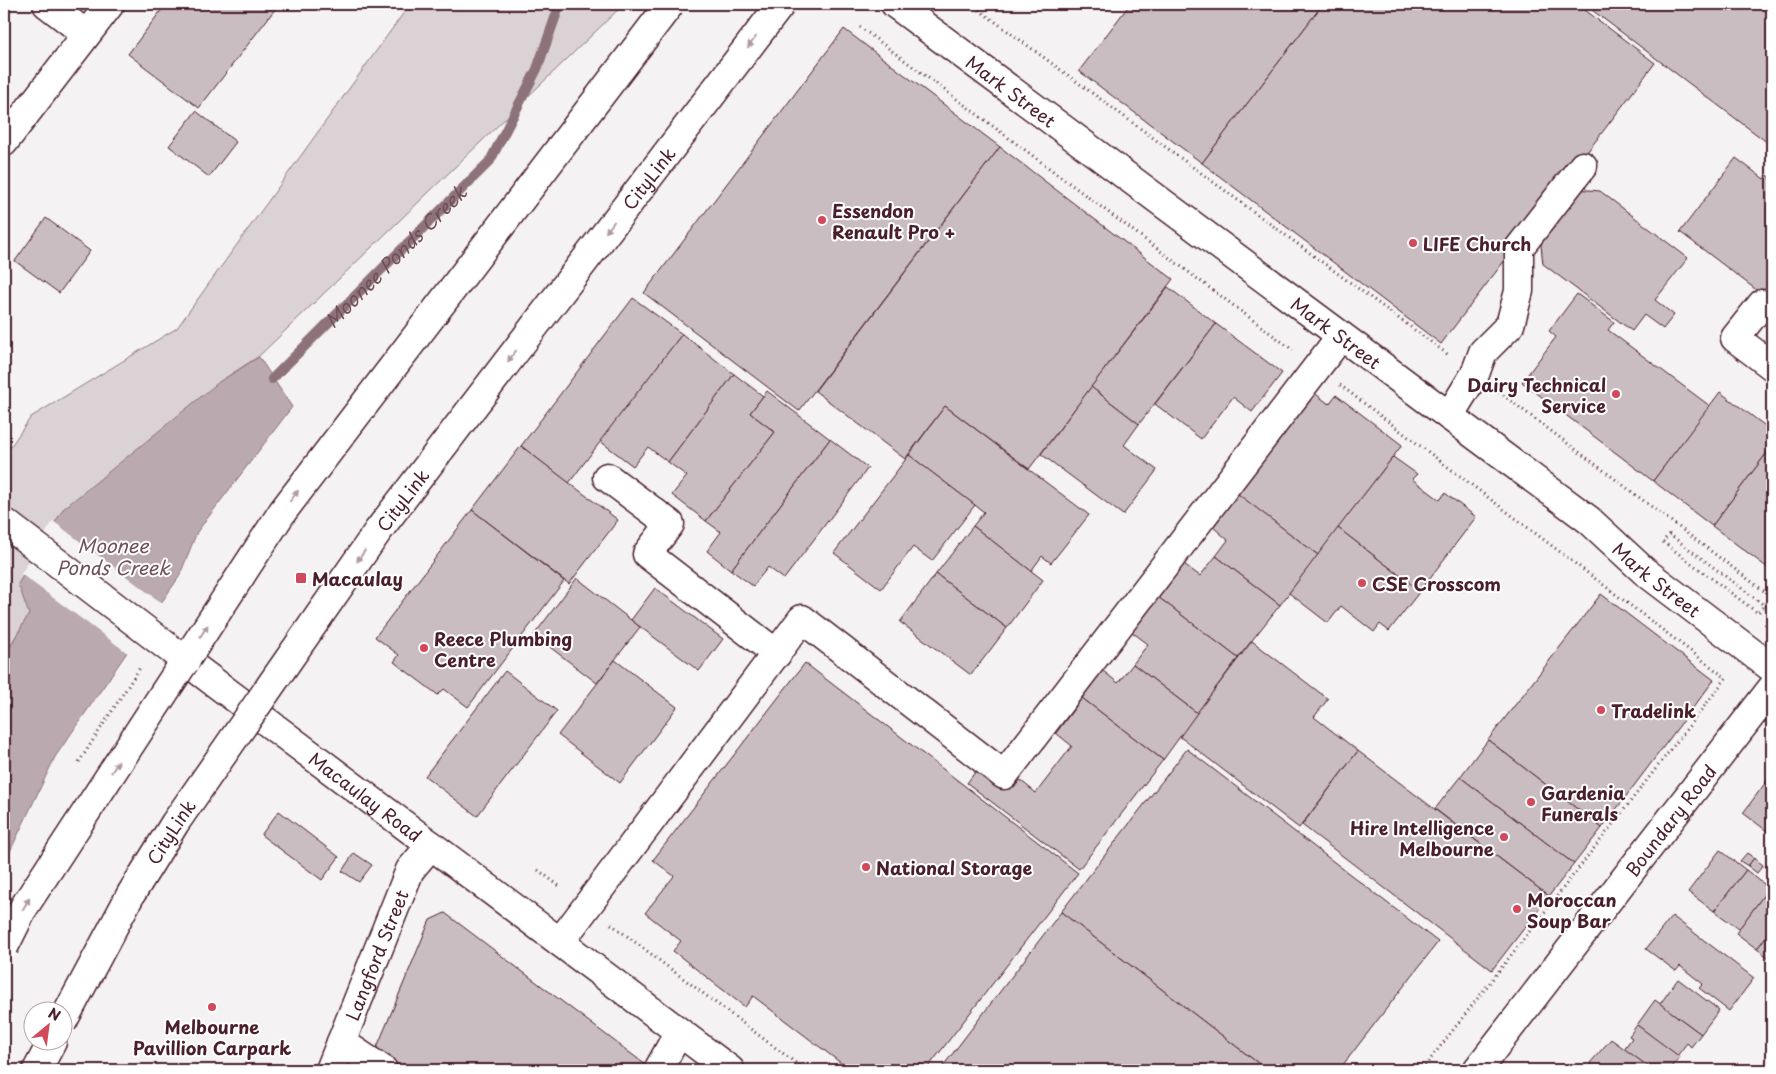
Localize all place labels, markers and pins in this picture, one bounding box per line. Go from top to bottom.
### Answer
place label: Essendon Renault Pro + [832,197,956,245]
marker: Essendon Renault Pro + [816,214,828,226]
place label: LIFE Church [1423,230,1531,257]
marker: LIFE Church [1407,237,1419,249]
place label: Dairy Technical Service [1467,371,1606,419]
marker: Dairy Technical Service [1610,388,1622,400]
place label: Macaulay [312,565,403,592]
place label: CSE Crosscom [1372,570,1501,597]
marker: Macaulay [294,571,308,585]
marker: CSE Crosscom [1356,577,1368,589]
place label: Reece Plumbing Centre [434,625,572,673]
marker: Reece Plumbing Centre [418,642,430,654]
place label: Tradelink [1611,697,1696,724]
marker: Tradelink [1595,704,1607,716]
place label: Gardenia Funerals [1541,779,1626,827]
marker: Gardenia Funerals [1525,796,1537,808]
place label: Hire Intelligence Melbourne [1350,814,1494,862]
marker: Hire Intelligence Melbourne [1498,831,1510,843]
place label: National Storage [876,854,1033,881]
marker: National Storage [860,861,872,873]
place label: Moroccan Soup Bar [1527,886,1617,934]
marker: Moroccan Soup Bar [1511,903,1523,915]
marker: Melbourne Pavillion Carpark [206,1001,218,1013]
place label: Melbourne Pavillion Carpark [133,1013,291,1061]

